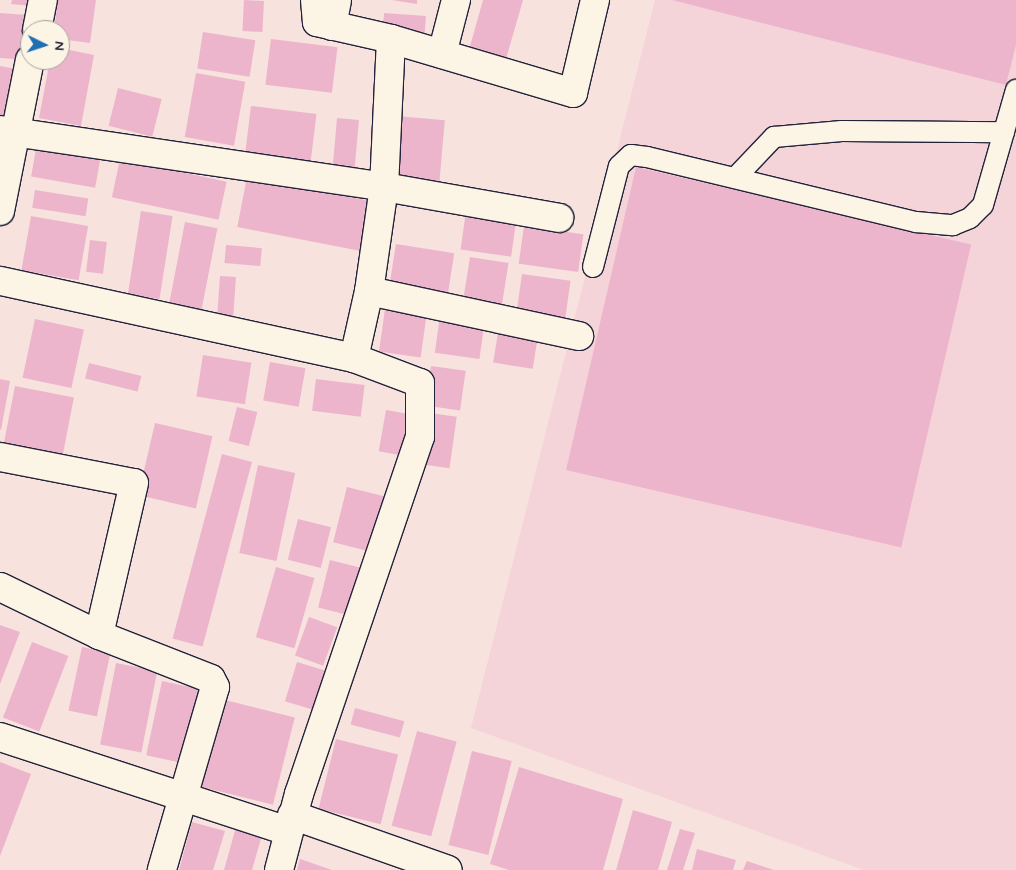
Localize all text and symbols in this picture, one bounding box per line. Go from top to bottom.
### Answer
north arrow [20,20,70,70]
text: N [50,41,68,51]

